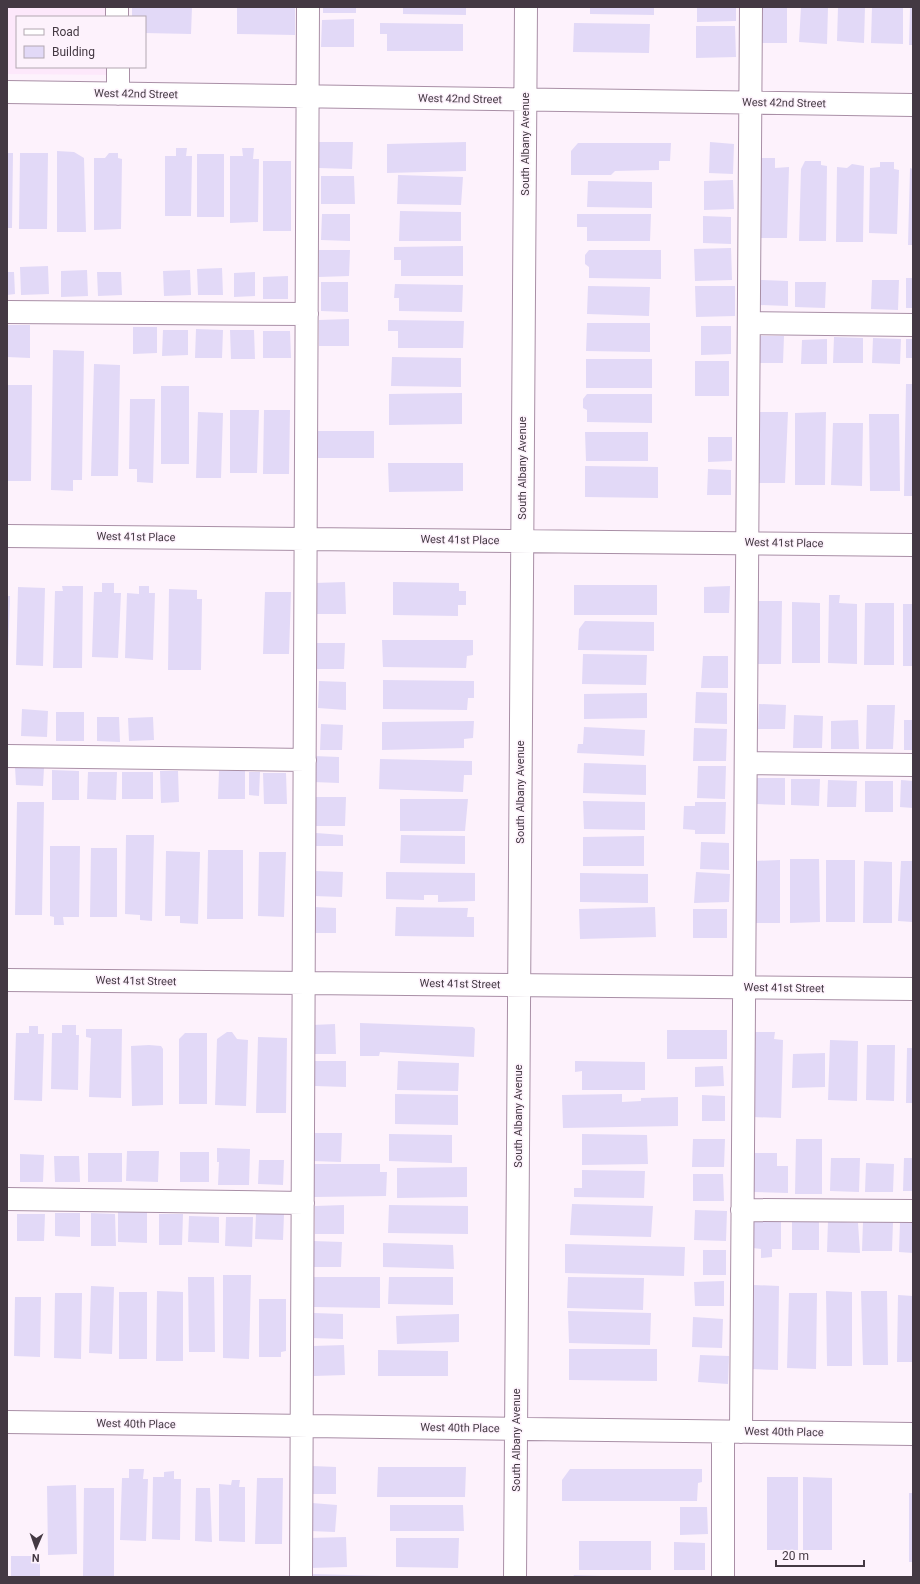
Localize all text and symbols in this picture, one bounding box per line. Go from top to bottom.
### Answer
legend [16,16,146,68]
text: Road [52,25,80,39]
text: Building [52,45,95,59]
street label: West 42nd Street [94,87,178,101]
street label: West 42nd Street [418,92,502,106]
street label: South Albany Avenue [519,92,532,196]
street label: West 42nd Street [742,96,826,110]
street label: South Albany Avenue [516,416,529,520]
street label: West 41st Place [96,530,176,544]
street label: West 41st Place [420,533,500,547]
street label: West 41st Place [744,536,824,550]
street label: South Albany Avenue [514,740,527,844]
street label: West 41st Street [95,974,177,988]
street label: West 41st Street [419,977,501,991]
street label: West 41st Street [743,981,825,995]
street label: South Albany Avenue [512,1064,525,1168]
street label: South Albany Avenue [510,1388,523,1492]
street label: West 40th Place [96,1417,176,1431]
street label: West 40th Place [420,1421,500,1435]
street label: West 40th Place [744,1425,824,1439]
north arrow [16,1528,56,1568]
scale bar [776,1542,864,1568]
text: 20 m [782,1549,809,1563]
text: N [31,1551,40,1564]

